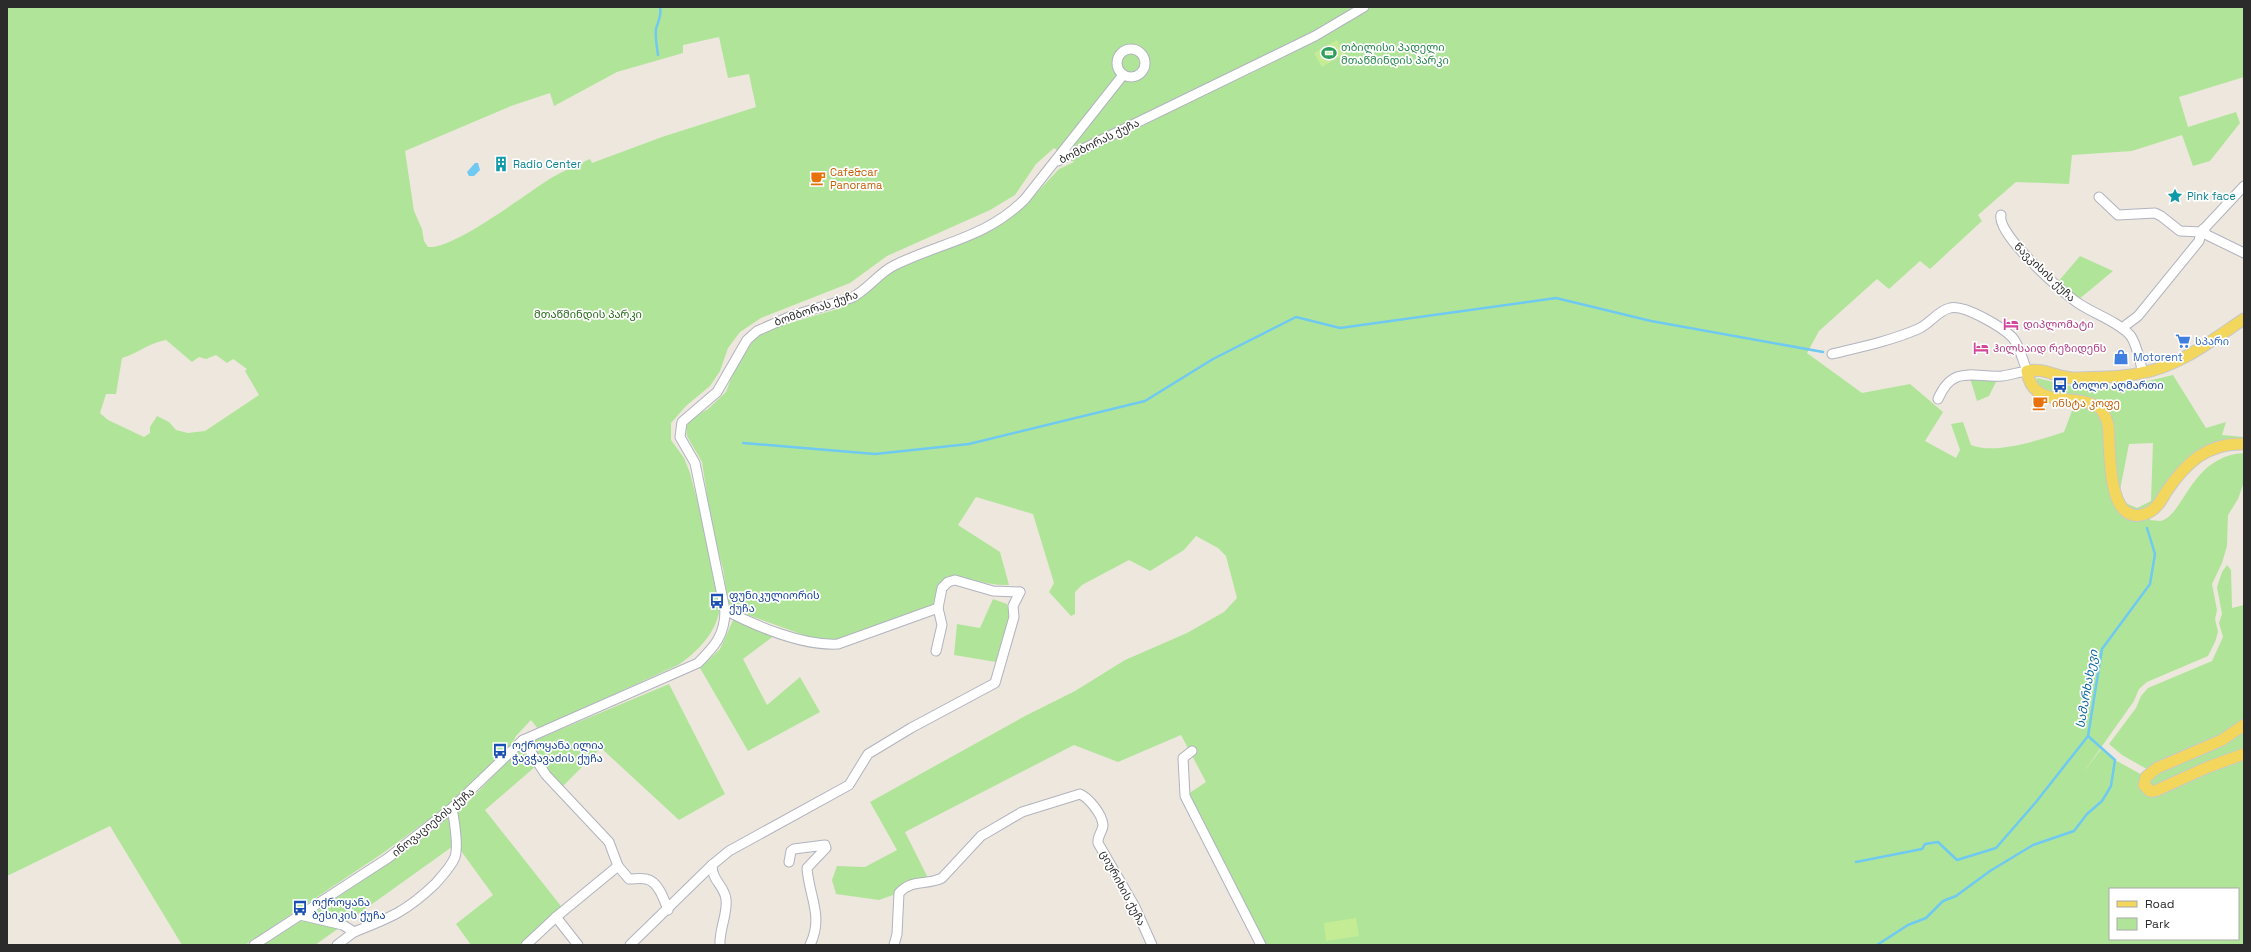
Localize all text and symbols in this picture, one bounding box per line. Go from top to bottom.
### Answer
place label: თბილისი პადელი მთაწმინდის პარკი [1341,40,1449,67]
sports icon: თბილისი პადელი მთაწმინდის პარკი [1320,44,1338,62]
street label: ბომბორას ქუჩა [1057,115,1141,167]
building icon: Radio Center [492,155,510,173]
place label: Radio Center [513,157,581,171]
place label: Cafe&car Panorama [830,165,883,192]
cafe icon: Cafe&car Panorama [809,169,827,187]
place icon: Pink face [2166,187,2184,205]
place label: Pink face [2187,189,2236,203]
street label: წავკისის ქუჩა [2012,239,2078,305]
street label: ბომბორას ქუჩა [772,287,860,329]
park label: მთაწმინდის პარკი [534,307,642,321]
hotel icon: დიპლომატი [2002,315,2020,333]
place label: დიპლომატი [2023,317,2094,331]
supermarket icon: სპარი [2174,332,2192,350]
place label: სპარი [2195,334,2229,348]
hotel icon: ჰილსაიდ რეზიდენს [1972,339,1990,357]
place label: ჰილსაიდ რეზიდენს [1993,341,2107,355]
shop icon: Motorent [2112,348,2130,366]
place label: Motorent [2133,350,2183,364]
bus stop icon: ბოლო აღმართი [2051,376,2069,394]
place label: ბოლო აღმართი [2072,378,2164,392]
cafe icon: ინსტა კოფე [2031,394,2049,412]
place label: ინსტა კოფე [2052,396,2120,410]
place label: ფუნიკულიორის ქუჩა [729,588,820,615]
bus stop icon: ფუნიკულიორის ქუჩა [708,592,726,610]
water label: სამარხახევი [2072,648,2102,729]
place label: ოქროყანა ილია ჭავჭავაძის ქუჩა [512,738,604,765]
bus stop icon: ოქროყანა ილია ჭავჭავაძის ქუჩა [491,742,509,760]
street label: ინოვაციების ქუჩა [389,784,477,860]
street label: ციურიხის ქუჩა [1097,848,1149,928]
legend [2109,888,2239,940]
place label: ოქროყანა ბესიკის ქუჩა [312,895,386,922]
text: Road [2145,896,2174,912]
bus stop icon: ოქროყანა ბესიკის ქუჩა [291,899,309,917]
text: Park [2145,916,2170,932]

